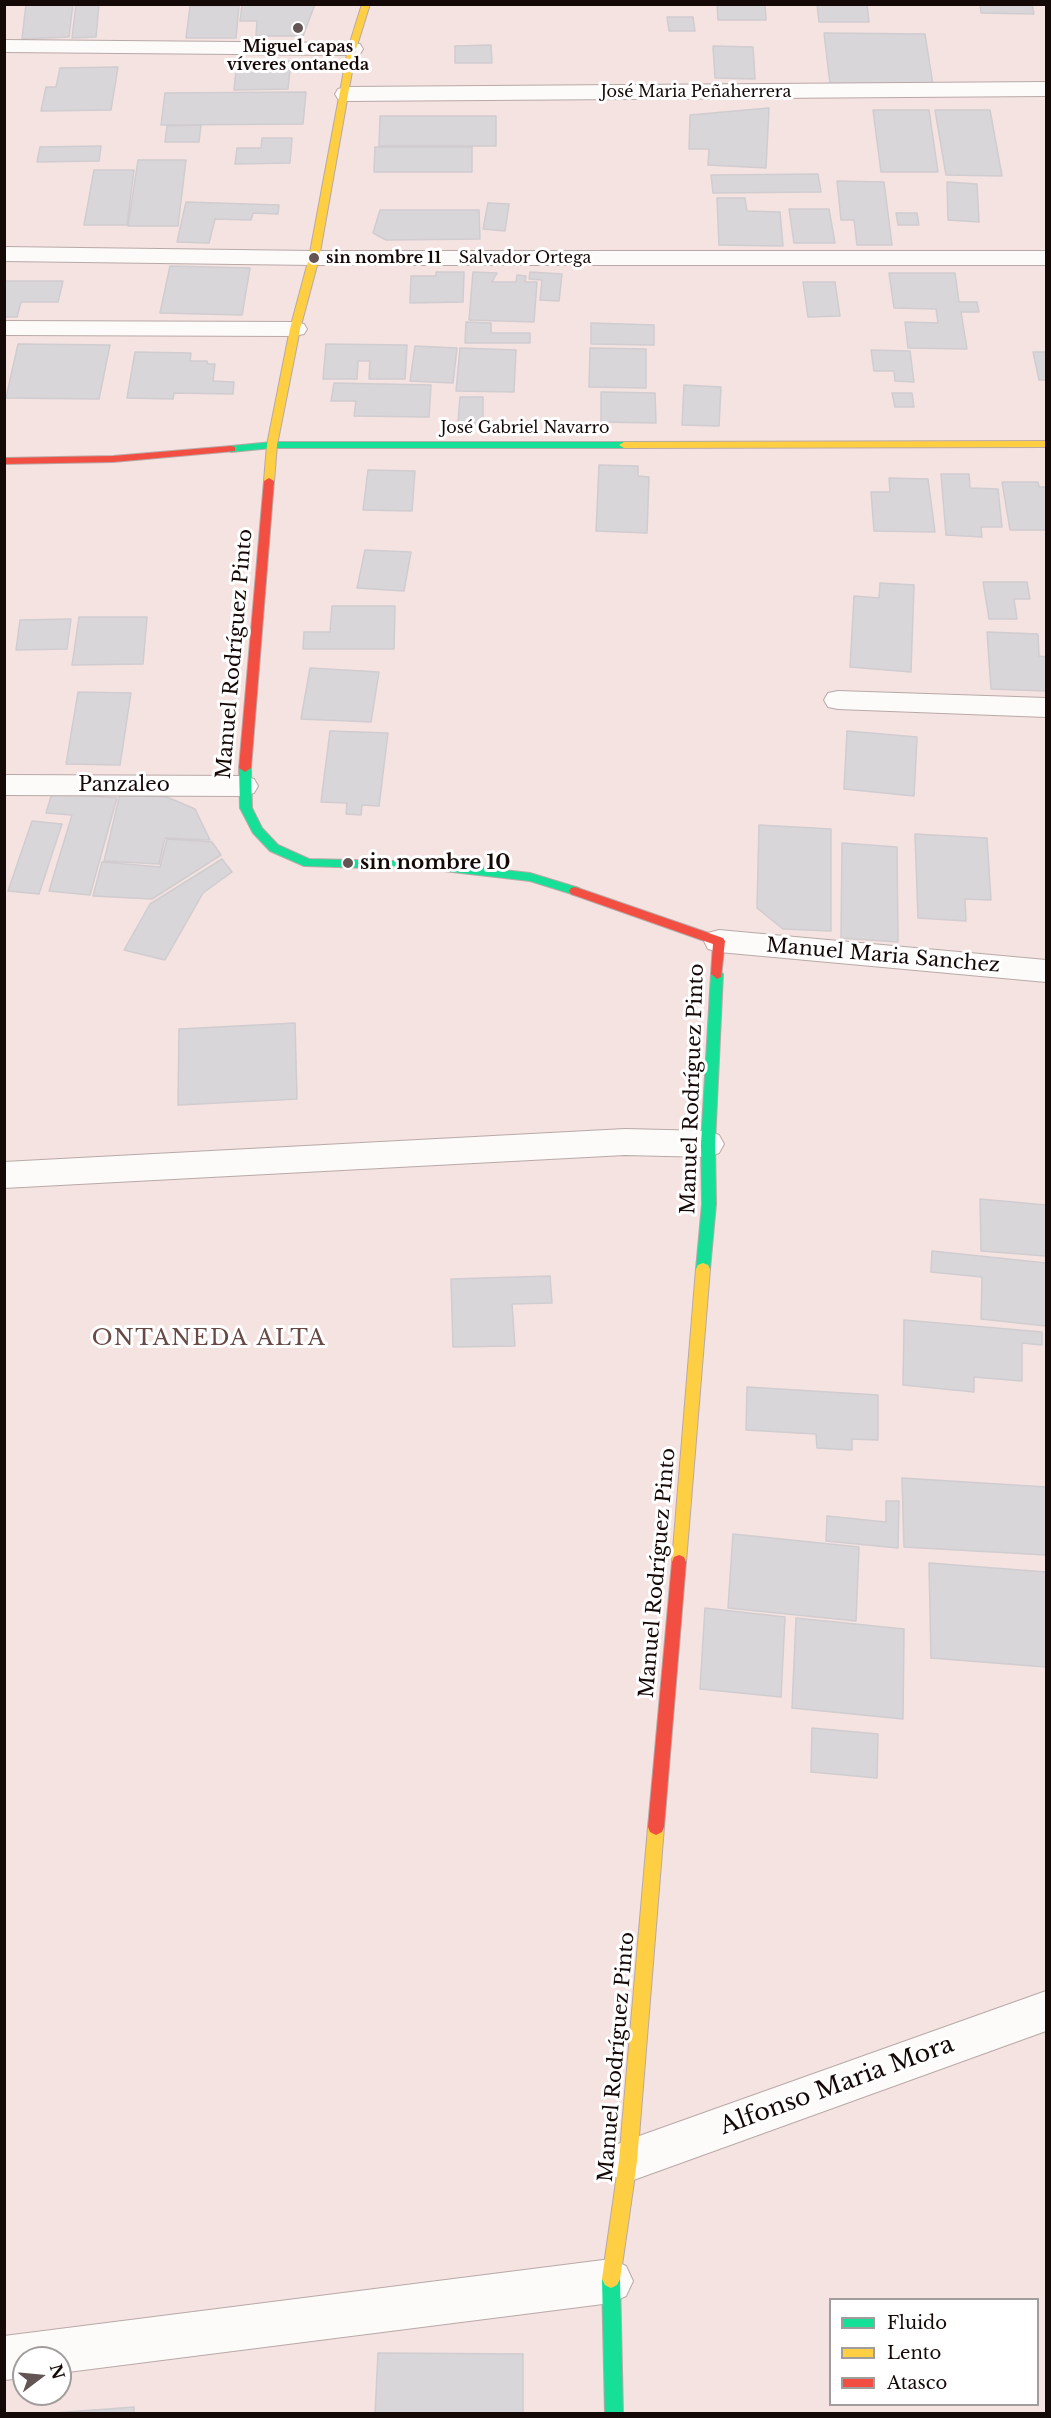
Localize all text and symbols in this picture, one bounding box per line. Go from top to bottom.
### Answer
marker: Miguel capas víveres ontaneda [291,21,305,35]
place label: Miguel capas víveres ontaneda [227,37,369,75]
street label: José Maria Peñaherrera [601,82,791,102]
place label: sin nombre 11 [326,248,441,268]
street label: Salvador Ortega [459,248,591,268]
marker: sin nombre 11 [307,251,321,265]
street label: José Gabriel Navarro [440,418,610,438]
street label: Manuel Rodríguez Pinto [212,528,258,780]
street label: Panzaleo [78,773,170,797]
place label: sin nombre 10 [360,851,510,875]
marker: sin nombre 10 [341,856,355,870]
street label: Manuel Maria Sanchez [765,934,1001,978]
street label: Manuel Rodríguez Pinto [677,963,709,1215]
district label: ONTANEDA ALTA [92,1326,326,1352]
street label: Manuel Rodríguez Pinto [635,1447,681,1699]
street label: Manuel Rodríguez Pinto [594,1931,640,2183]
street label: Alfonso Maria Mora [716,2030,958,2142]
legend [829,2298,1039,2406]
text: Fluido [887,2312,947,2334]
text: Lento [887,2342,941,2364]
north arrow [12,2346,72,2406]
text: N [46,2362,69,2382]
text: Atasco [887,2372,947,2394]

